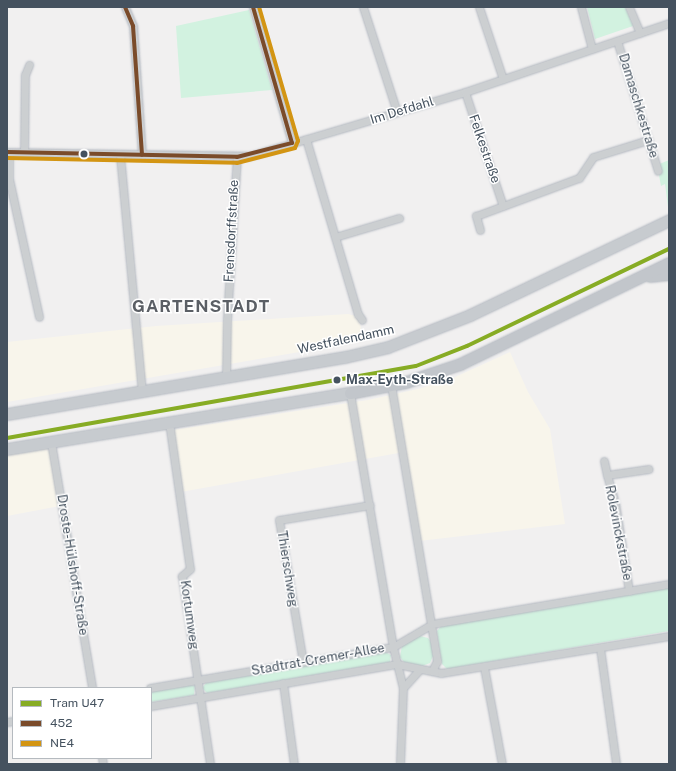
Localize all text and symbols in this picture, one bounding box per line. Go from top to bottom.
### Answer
street label: Damaschkestraße [615,52,661,160]
street label: Im Defdahl [368,94,436,128]
street label: Felkestraße [465,113,503,185]
unlabelled marker [79,149,89,159]
street label: Frensdorffstraße [222,179,242,283]
district label: GARTENSTADT [132,297,270,317]
street label: Westfalendamm [296,322,396,358]
place label: Max-Eyth-Straße [346,372,453,388]
marker: Max-Eyth-Straße [330,373,344,387]
street label: Rolevinckstraße [601,484,635,582]
street label: Droste-Hülshoff-Straße [53,493,91,637]
street label: Thierschweg [273,530,301,608]
street label: Kortumweg [176,579,202,651]
street label: Stadtrat-Cremer-Allee [250,641,386,679]
legend [12,687,152,759]
text: Tram U47 [50,696,104,710]
text: 452 [50,716,72,730]
text: NE4 [50,736,74,750]

